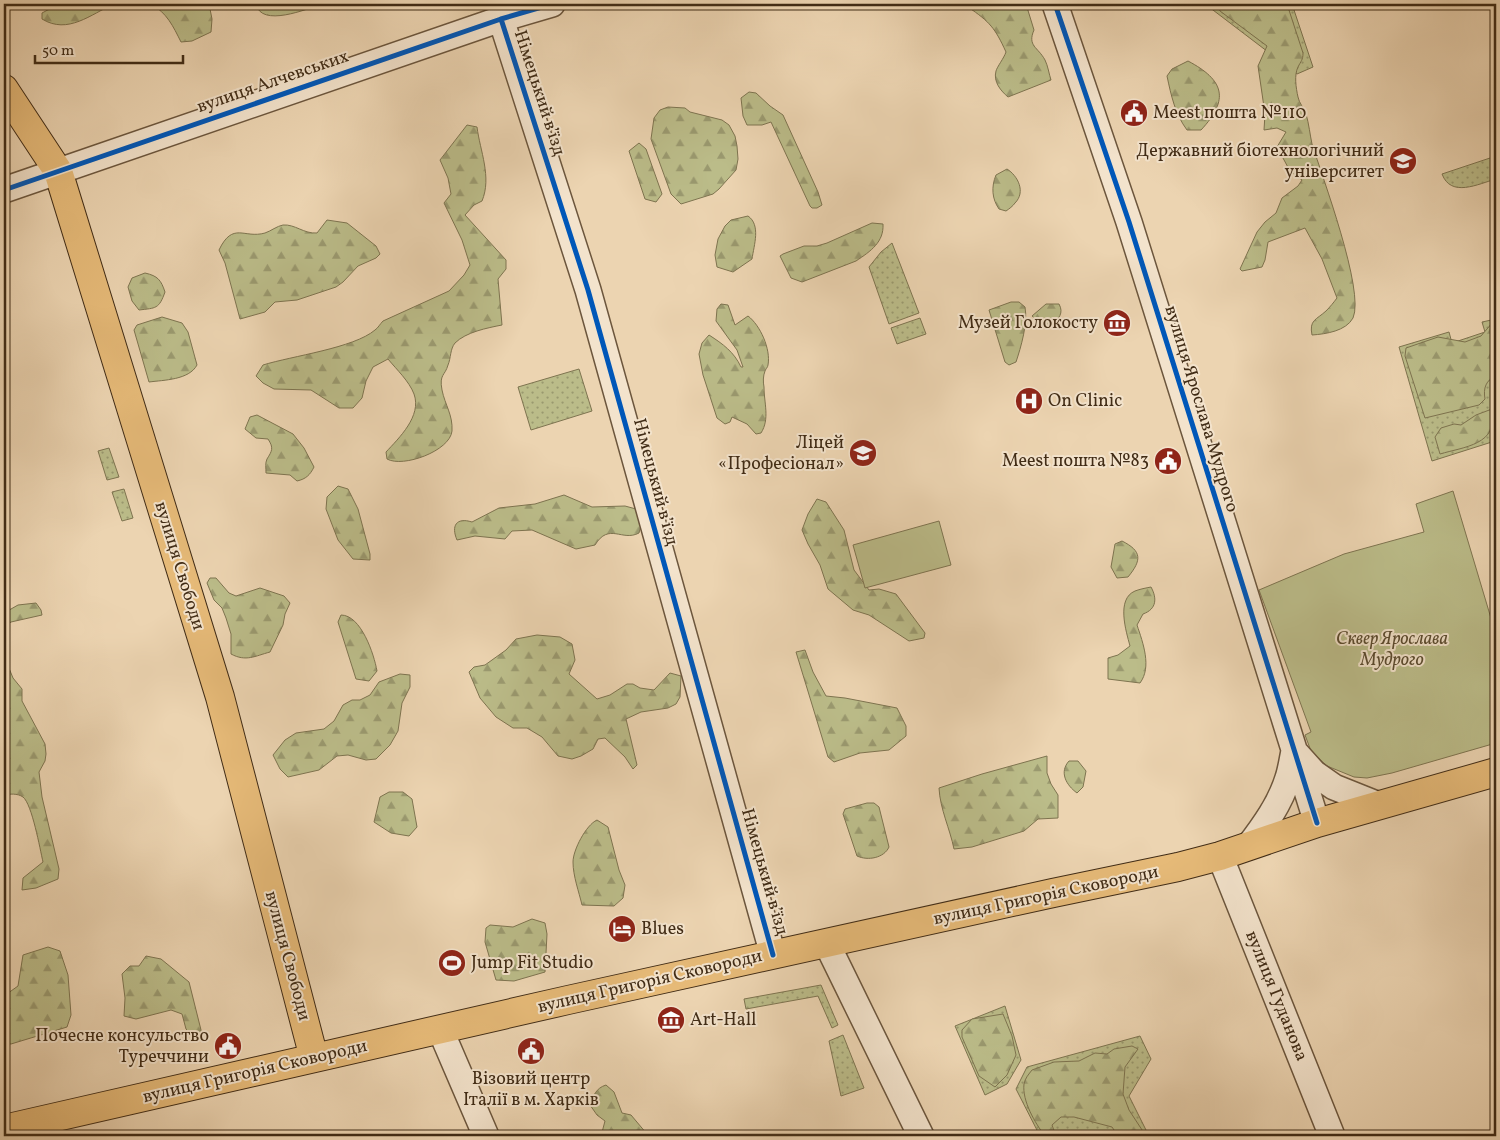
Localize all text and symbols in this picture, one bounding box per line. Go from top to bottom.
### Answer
street label: Німецький в’їзд [507,27,571,159]
scale bar [35,32,182,64]
text: 50 m [42,41,74,62]
street label: вулиця Алчевських [194,44,352,120]
public building icon: Meest пошта №110 [1119,98,1149,128]
place label: Meest пошта №110 [1153,101,1307,126]
place label: Державний біотехнологічний університет [1136,139,1384,185]
school or university icon: Державний біотехнологічний університет [1388,146,1418,176]
street label: вулиця Ярослава Мудрого [1158,303,1244,515]
museum icon: Музей Голокосту [1102,308,1132,338]
place label: Музей Голокосту [958,311,1098,336]
hospital icon: On Clinic [1014,386,1044,416]
place label: On Clinic [1048,389,1122,414]
street label: Німецький в’їзд [626,416,684,548]
place label: Ліцей «Професіонал» [718,431,844,477]
school or university icon: Ліцей «Професіонал» [848,438,878,468]
public building icon: Meest пошта №83 [1153,446,1183,476]
place label: Meest пошта №83 [1002,449,1149,474]
street label: вулиця Свободи [148,499,210,633]
park label: Сквер Ярослава Мудрого [1336,627,1448,673]
street label: Німецький в’їзд [734,806,794,938]
street label: вулиця Григорія Сковороди [931,860,1161,932]
street label: вулиця Свободи [258,888,316,1024]
hotel icon: Blues [607,914,637,944]
place label: Blues [641,917,684,942]
street label: вулиця Гуданова [1238,927,1314,1065]
street label: вулиця Григорія Сковороди [535,944,765,1020]
sports icon: Jump Fit Studio [437,948,467,978]
place label: Jump Fit Studio [471,951,593,976]
museum icon: Art-Hall [656,1005,686,1035]
place label: Art-Hall [690,1008,756,1033]
place label: Почесне консульство Туреччини [35,1024,209,1070]
public building icon: Почесне консульство Туреччини [213,1031,243,1061]
street label: вулиця Григорія Сковороди [140,1034,370,1110]
public building icon: Візовий центр Італії в м. Харків [516,1036,546,1066]
place label: Візовий центр Італії в м. Харків [463,1067,599,1113]

